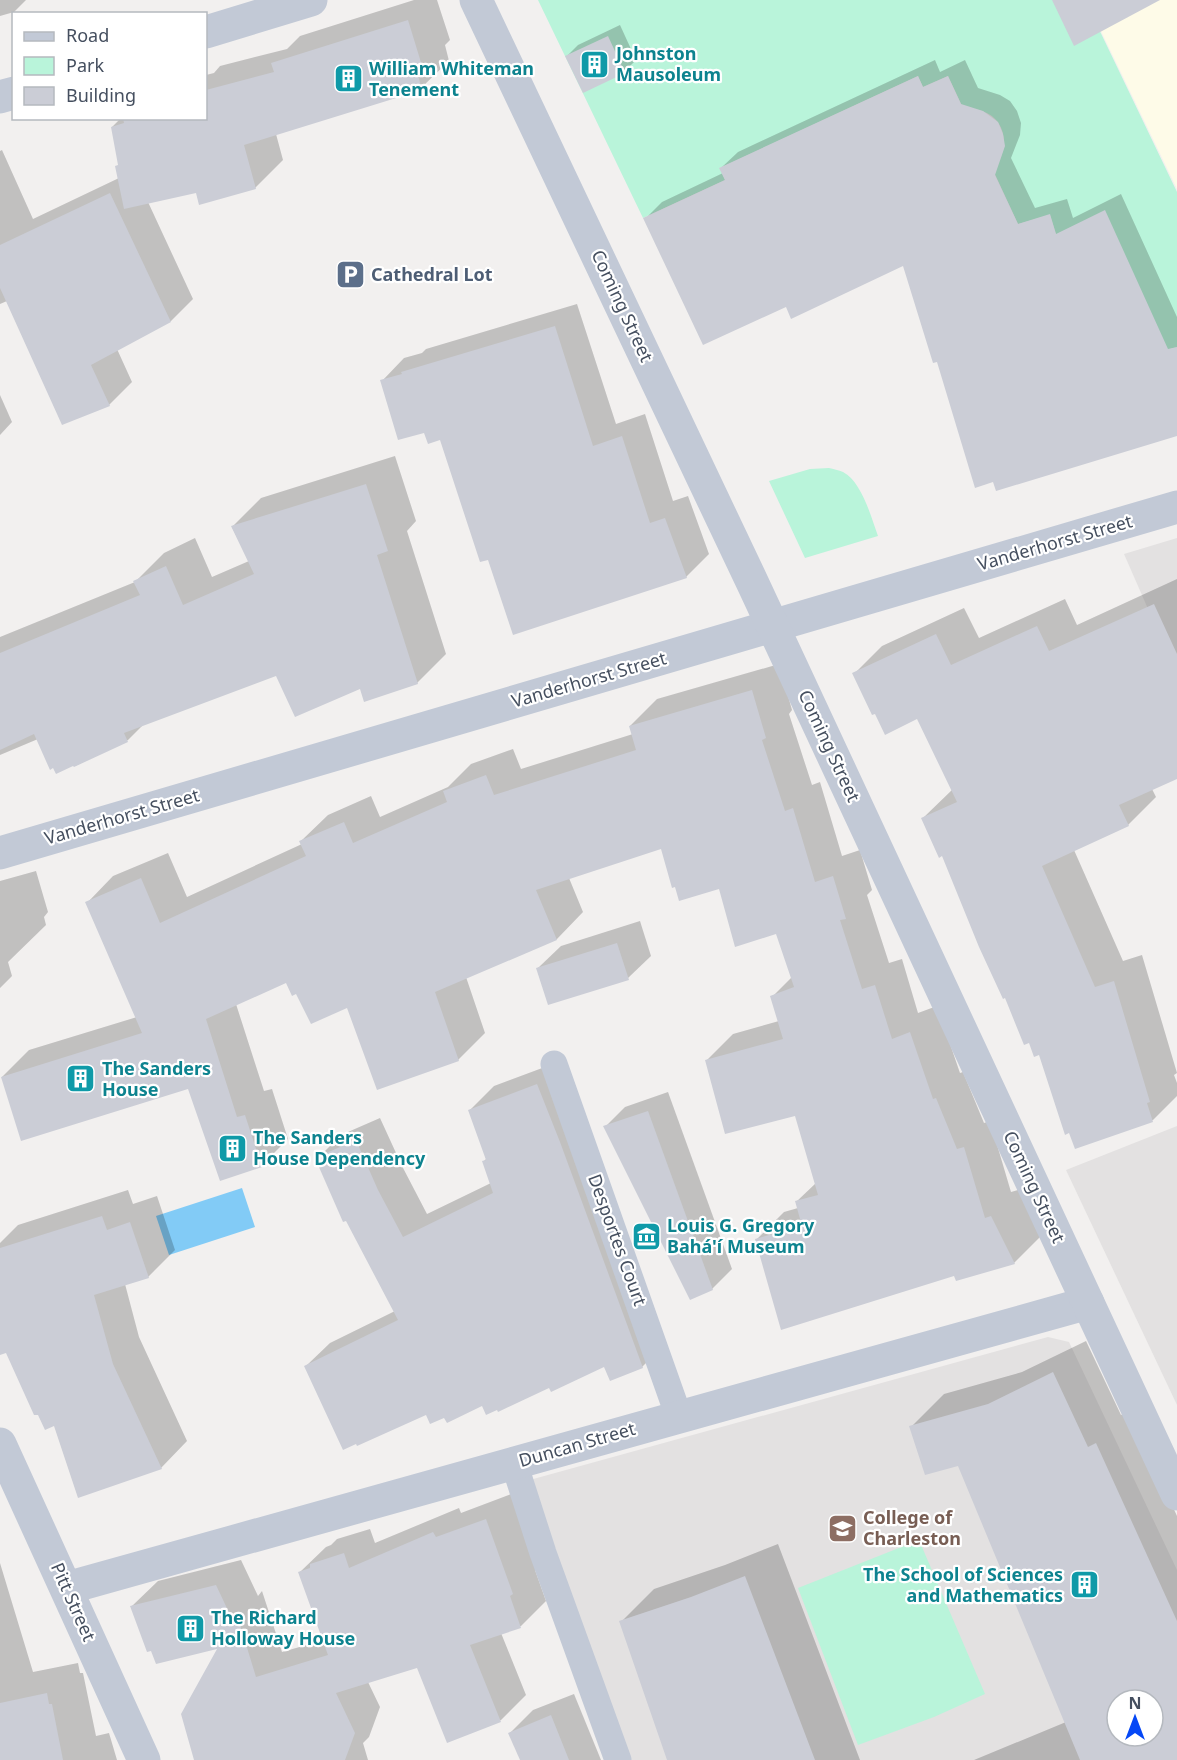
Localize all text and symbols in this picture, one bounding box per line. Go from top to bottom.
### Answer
legend [12,12,207,120]
text: Road [66,23,109,47]
place label: Johnston Mausoleum [614,41,721,86]
building icon: Johnston Mausoleum [579,48,611,80]
text: Park [66,53,104,77]
place label: William Whiteman Tenement [369,56,534,101]
building icon: William Whiteman Tenement [332,63,364,95]
text: Building [66,83,136,107]
street label: Coming Street [586,246,660,366]
parking icon: Cathedral Lot [334,259,366,291]
place label: Cathedral Lot [371,262,493,286]
street label: Vanderhorst Street [975,508,1135,576]
street label: Vanderhorst Street [509,645,669,713]
street label: Coming Street [793,686,867,806]
street label: Vanderhorst Street [42,782,202,850]
place label: The Sanders House [102,1056,211,1101]
building icon: The Sanders House [65,1063,97,1095]
place label: The Sanders House Dependency [253,1125,426,1170]
street label: Coming Street [998,1127,1072,1247]
building icon: The Sanders House Dependency [216,1132,248,1164]
street label: Desportes Court [583,1170,653,1309]
place label: Louis G. Gregory Bahá'í Museum [667,1213,815,1258]
museum icon: Louis G. Gregory Bahá'í Museum [630,1220,662,1252]
street label: Duncan Street [516,1416,638,1472]
place label: College of Charleston [863,1505,961,1550]
school or university icon: College of Charleston [826,1512,858,1544]
street label: Pitt Street [46,1559,102,1645]
place label: The School of Sciences and Mathematics [863,1562,1063,1607]
building icon: The School of Sciences and Mathematics [1068,1569,1100,1601]
place label: The Richard Holloway House [211,1605,355,1650]
building icon: The Richard Holloway House [174,1612,206,1644]
north arrow [1105,1688,1165,1748]
text: N [1128,1692,1142,1714]

